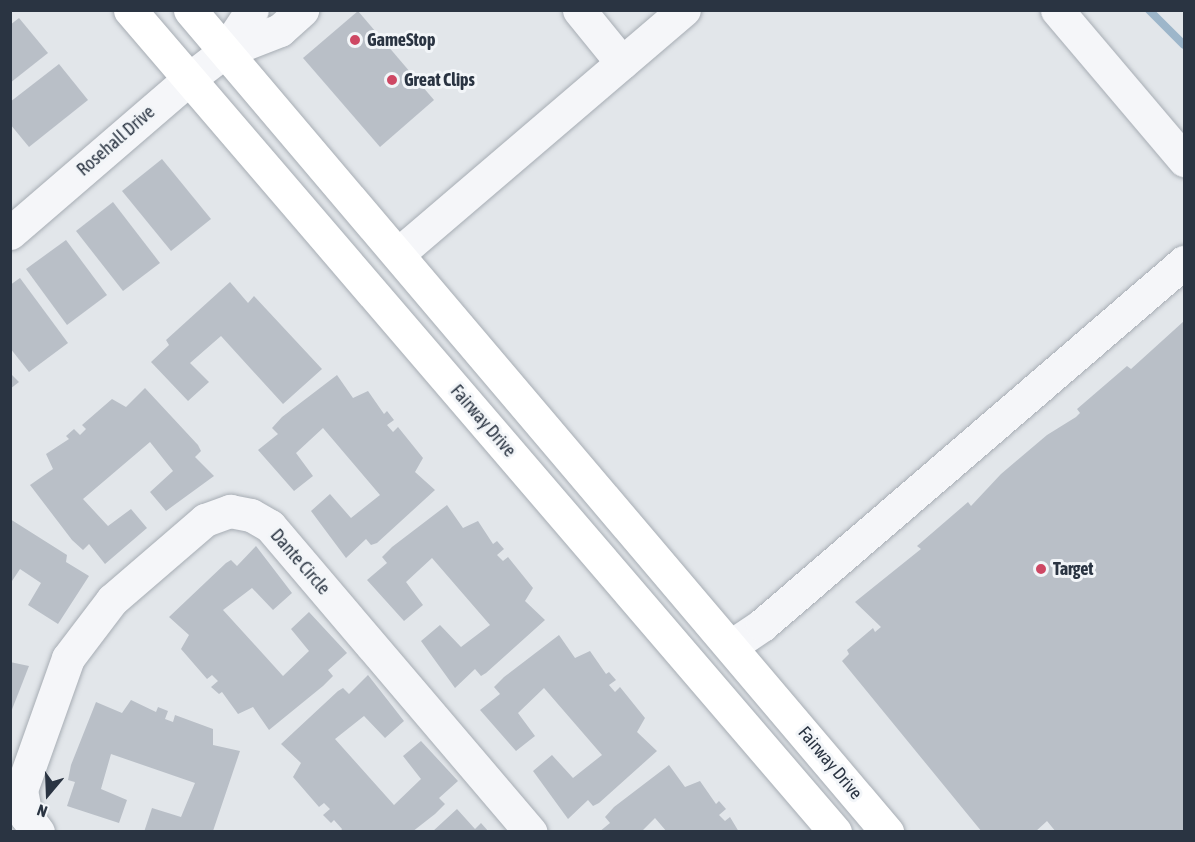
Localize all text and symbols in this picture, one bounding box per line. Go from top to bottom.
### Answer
place label: GameStop [367,29,436,51]
marker: GameStop [348,33,362,47]
place label: Great Clips [404,69,475,91]
marker: Great Clips [385,73,399,87]
street label: Rosehall Drive [73,101,159,181]
street label: Fairway Drive [446,381,520,461]
street label: Dante Circle [266,525,334,599]
place label: Target [1053,558,1094,580]
marker: Target [1034,562,1048,576]
street label: Fairway Drive [793,722,867,804]
north arrow [18,764,78,824]
text: N [35,801,50,821]

